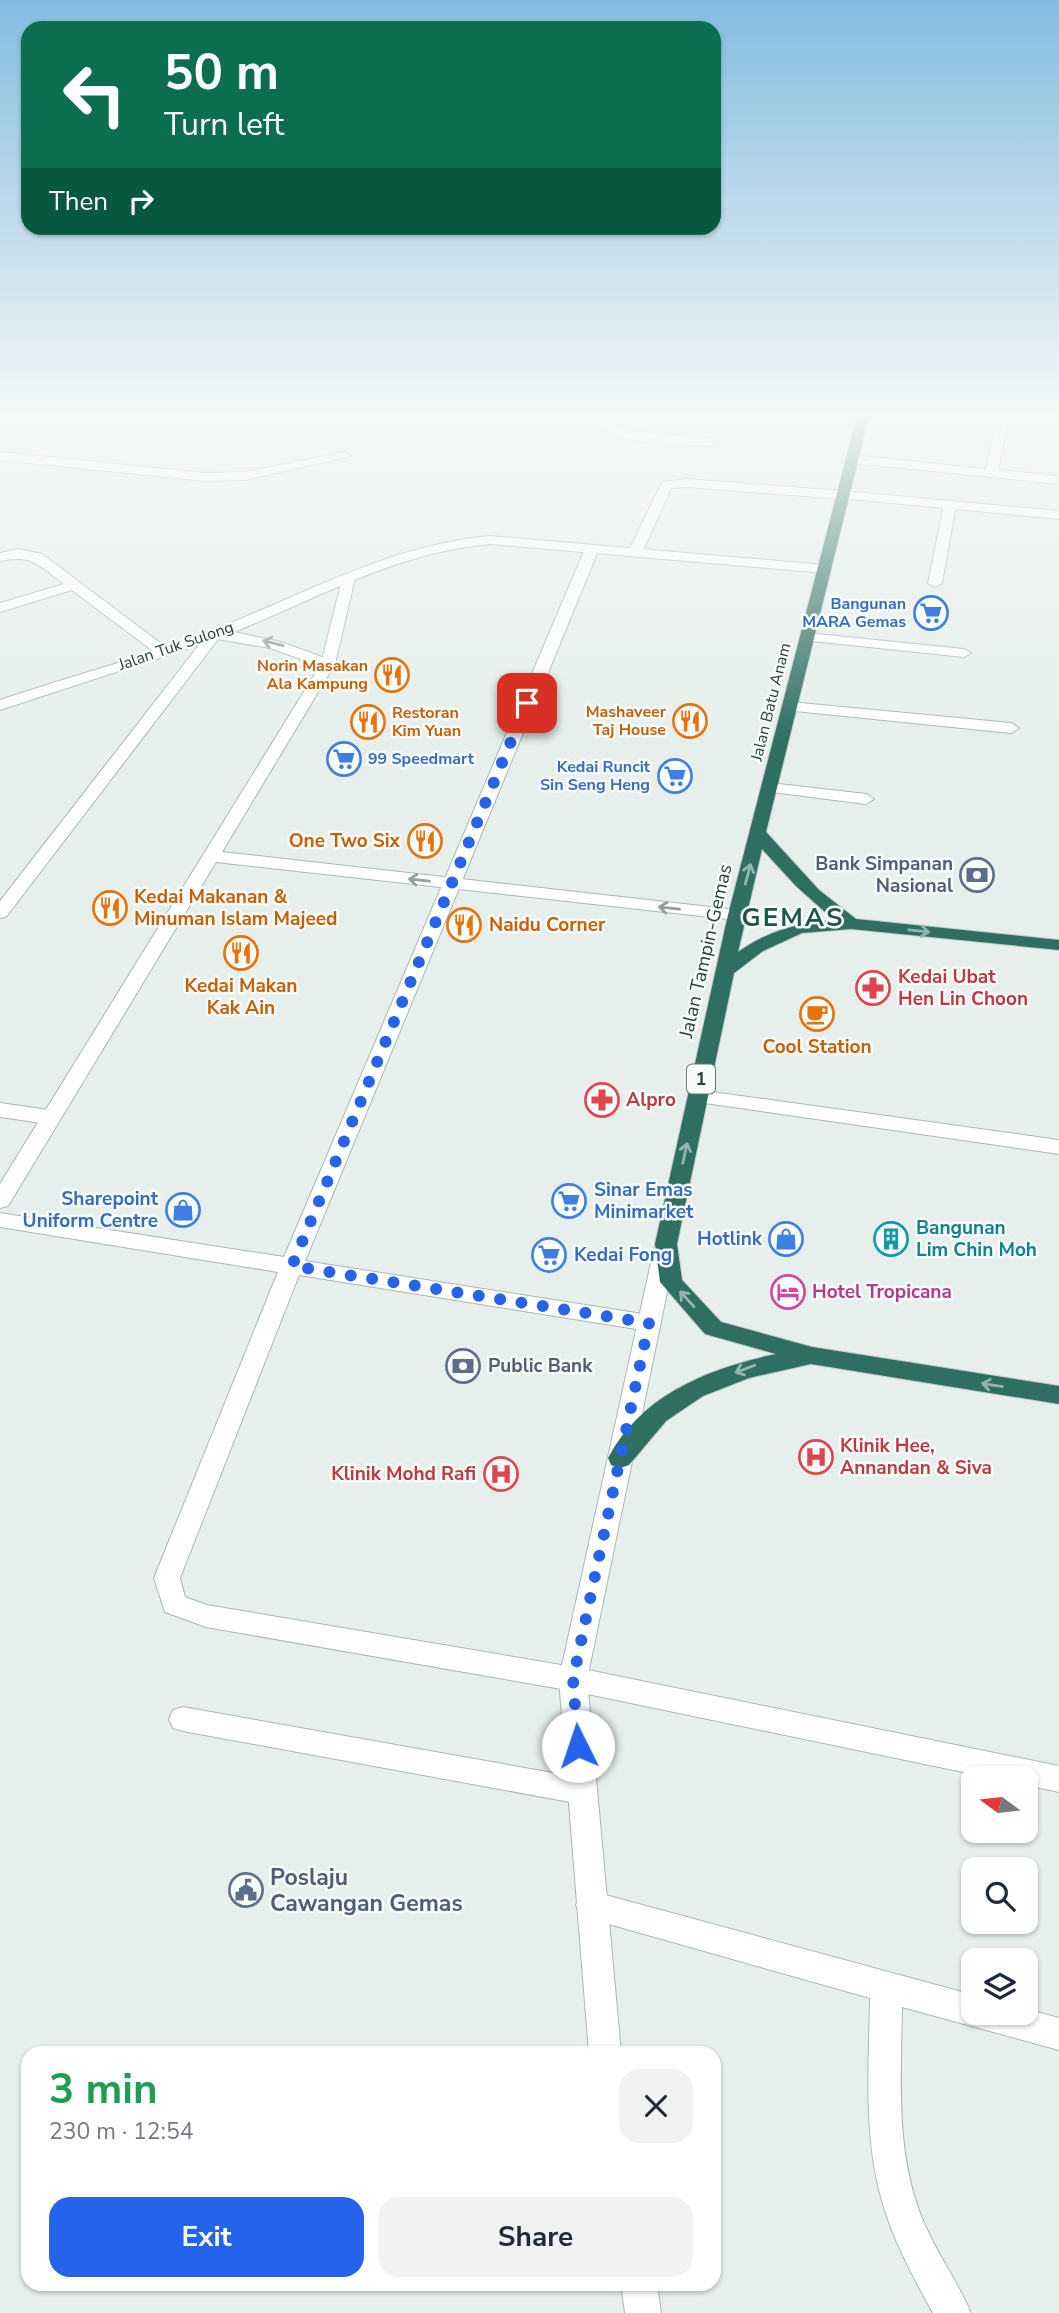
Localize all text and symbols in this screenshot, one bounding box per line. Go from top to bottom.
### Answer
text: 50 m [164,39,279,106]
icon: left [49,49,140,140]
text: Turn left [164,103,284,146]
icon: right [122,182,160,220]
text: Then [49,184,108,219]
place label: Bangunan MARA Gemas [802,593,906,633]
supermarket icon: Bangunan MARA Gemas [912,594,950,632]
street label: Jalan Tuk Sulong [115,616,237,676]
one-way arrow [262,636,285,649]
street label: Jalan Batu Anam [745,641,796,764]
place label: Norin Masakan Ala Kampung [257,655,368,695]
restaurant icon: Norin Masakan Ala Kampung [373,656,411,694]
pin [497,673,557,733]
icon: arrive [508,684,546,722]
place label: Mashaveer Taj House [586,701,667,741]
place label: Restoran Kim Yuan [392,702,461,742]
restaurant icon: Mashaveer Taj House [671,702,709,740]
restaurant icon: Restoran Kim Yuan [349,703,387,741]
supermarket icon: 99 Speedmart [325,740,363,778]
place label: 99 Speedmart [368,748,475,770]
place label: Kedai Runcit Sin Seng Heng [540,756,651,796]
supermarket icon: Kedai Runcit Sin Seng Heng [656,757,694,795]
restaurant icon: One Two Six [406,822,444,860]
place label: One Two Six [289,828,401,854]
place label: Bank Simpanan Nasional [815,851,953,899]
bank icon: Bank Simpanan Nasional [958,856,996,894]
street label: Jalan Tampin-Gemas [673,862,739,1041]
one-way arrow [742,863,755,886]
one-way arrow [408,873,431,886]
place label: Kedai Makanan & Minuman Islam Majeed [134,884,337,932]
restaurant icon: Kedai Makanan & Minuman Islam Majeed [91,889,129,927]
district label: GEMAS [742,900,844,935]
one-way arrow [659,901,681,914]
restaurant icon: Naidu Corner [445,906,483,944]
place label: Naidu Corner [489,912,606,938]
one-way arrow [907,925,930,938]
restaurant icon: Kedai Makan Kak Ain [222,934,260,972]
place label: Kedai Ubat Hen Lin Choon [898,964,1028,1012]
pharmacy icon: Kedai Ubat Hen Lin Choon [854,969,892,1007]
place label: Kedai Makan Kak Ain [185,973,297,1021]
cafe icon: Cool Station [798,995,836,1033]
place label: Cool Station [762,1034,872,1060]
road number: 1 [687,1064,715,1094]
pharmacy icon: Alpro [583,1081,621,1119]
place label: Alpro [626,1087,676,1113]
one-way arrow [679,1142,693,1165]
place label: Sinar Emas Minimarket [594,1177,694,1225]
supermarket icon: Sinar Emas Minimarket [550,1182,588,1220]
place label: Sharepoint Uniform Centre [23,1186,159,1234]
shop icon: Sharepoint Uniform Centre [164,1191,202,1229]
place label: Bangunan Lim Chin Moh [916,1215,1037,1263]
shop icon: Hotlink [767,1220,805,1258]
building icon: Bangunan Lim Chin Moh [872,1220,910,1258]
place label: Hotlink [697,1226,763,1252]
supermarket icon: Kedai Fong [530,1236,568,1274]
place label: Kedai Fong [574,1242,672,1268]
hotel icon: Hotel Tropicana [769,1273,807,1311]
place label: Hotel Tropicana [812,1279,952,1305]
one-way arrow [679,1291,695,1309]
bank icon: Public Bank [444,1347,482,1385]
place label: Public Bank [488,1353,593,1379]
one-way arrow [735,1364,757,1376]
one-way arrow [981,1378,1003,1391]
place label: Klinik Hee, Annandan & Siva [840,1433,992,1481]
hospital icon: Klinik Hee, Annandan & Siva [797,1438,835,1476]
hospital icon: Klinik Mohd Rafi [482,1455,520,1493]
place label: Klinik Mohd Rafi [331,1461,476,1487]
position arrow [541,1709,615,1783]
north arrow [961,1766,1038,1843]
map controls [961,1766,1038,2025]
button: search [961,1857,1038,1934]
place label: Poslaju Cawangan Gemas [270,1862,463,1919]
public building icon: Poslaju Cawangan Gemas [227,1871,265,1909]
button: layers [961,1948,1038,2025]
text: 3 min [49,2061,158,2118]
button: close [619,2069,693,2143]
text: 230 m · 12:54 [49,2116,194,2147]
button: Exit [49,2197,364,2277]
button: Share [378,2197,693,2277]

